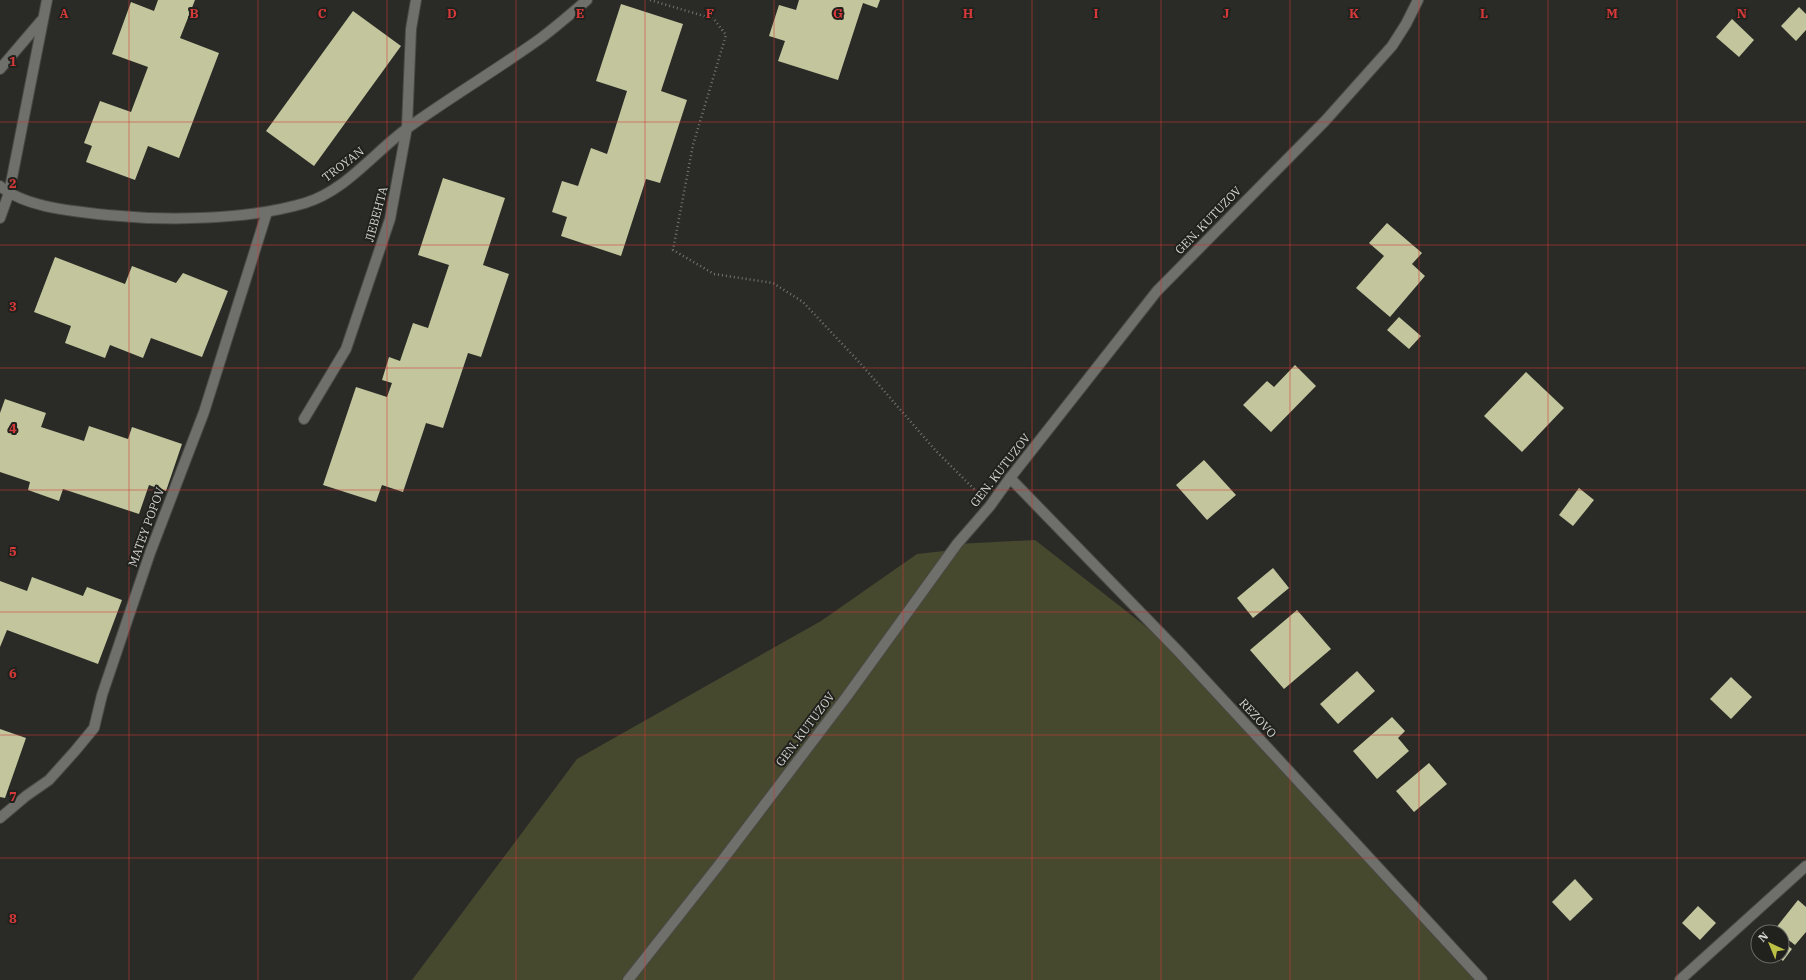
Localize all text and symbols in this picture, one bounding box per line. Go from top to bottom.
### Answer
text: A [59,5,69,22]
text: B [189,5,199,22]
text: C [318,5,327,22]
text: D [447,5,457,22]
text: E [576,5,584,22]
text: F [706,5,714,22]
text: G [833,5,843,22]
text: H [963,5,974,22]
text: I [1094,5,1099,22]
text: J [1223,5,1230,22]
text: K [1349,5,1359,22]
text: L [1480,5,1488,22]
text: M [1606,5,1618,22]
text: N [1737,5,1747,22]
text: 1 [9,53,17,70]
street label: TROYAN [319,143,367,185]
text: 2 [9,175,17,192]
street label: GEN. KUTUZOV [1172,183,1244,257]
street label: ЛЕВЕНТА [361,184,391,243]
text: 3 [9,298,17,315]
text: 4 [9,420,17,437]
street label: GEN. KUTUZOV [967,430,1033,510]
street label: MATEY POPOV [125,485,167,569]
text: 5 [9,543,17,560]
text: 6 [9,665,17,682]
street label: GEN. KUTUZOV [772,689,838,769]
street label: REZOVO [1236,695,1280,741]
text: 7 [9,788,17,805]
text: 8 [9,910,17,927]
north arrow [1750,924,1790,964]
text: N [1755,929,1771,945]

